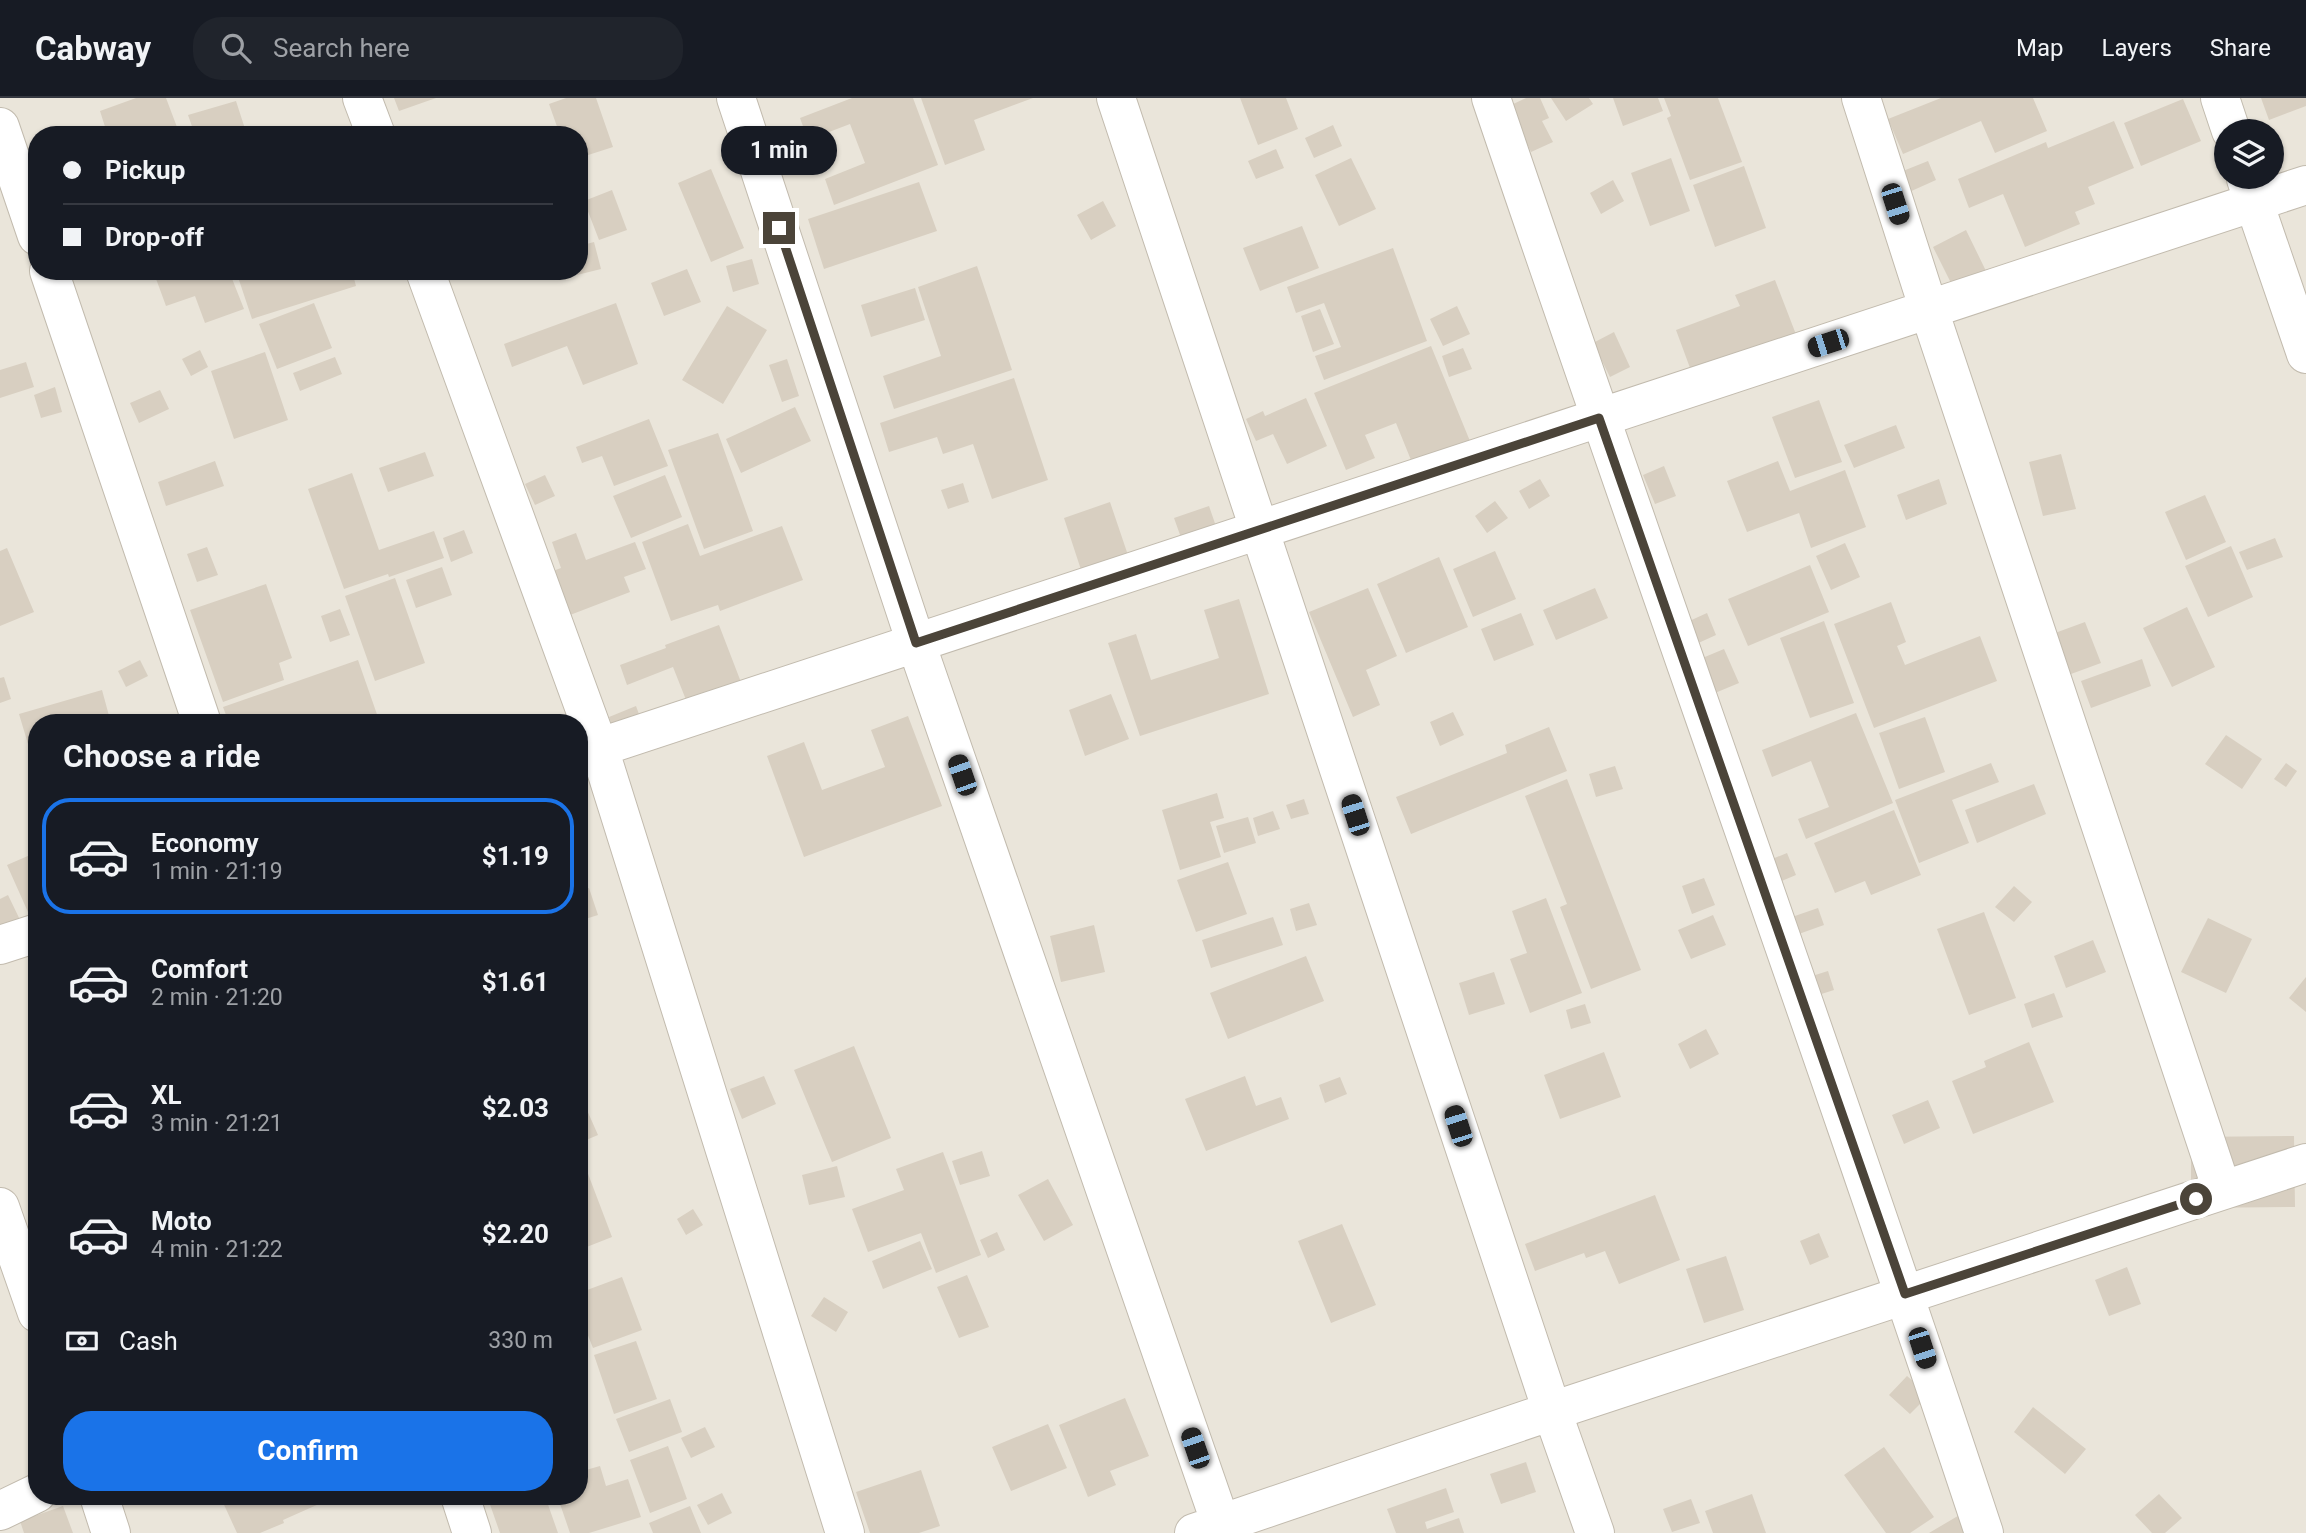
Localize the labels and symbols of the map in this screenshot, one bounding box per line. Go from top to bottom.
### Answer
callout: 1 min [721,127,837,176]
car [1879,181,1912,227]
route end [763,212,795,244]
car [1805,327,1852,359]
car [946,752,979,798]
car [1339,792,1372,838]
car [1442,1103,1475,1149]
route start [2180,1183,2212,1215]
car [1906,1325,1939,1371]
car [1179,1425,1212,1471]

